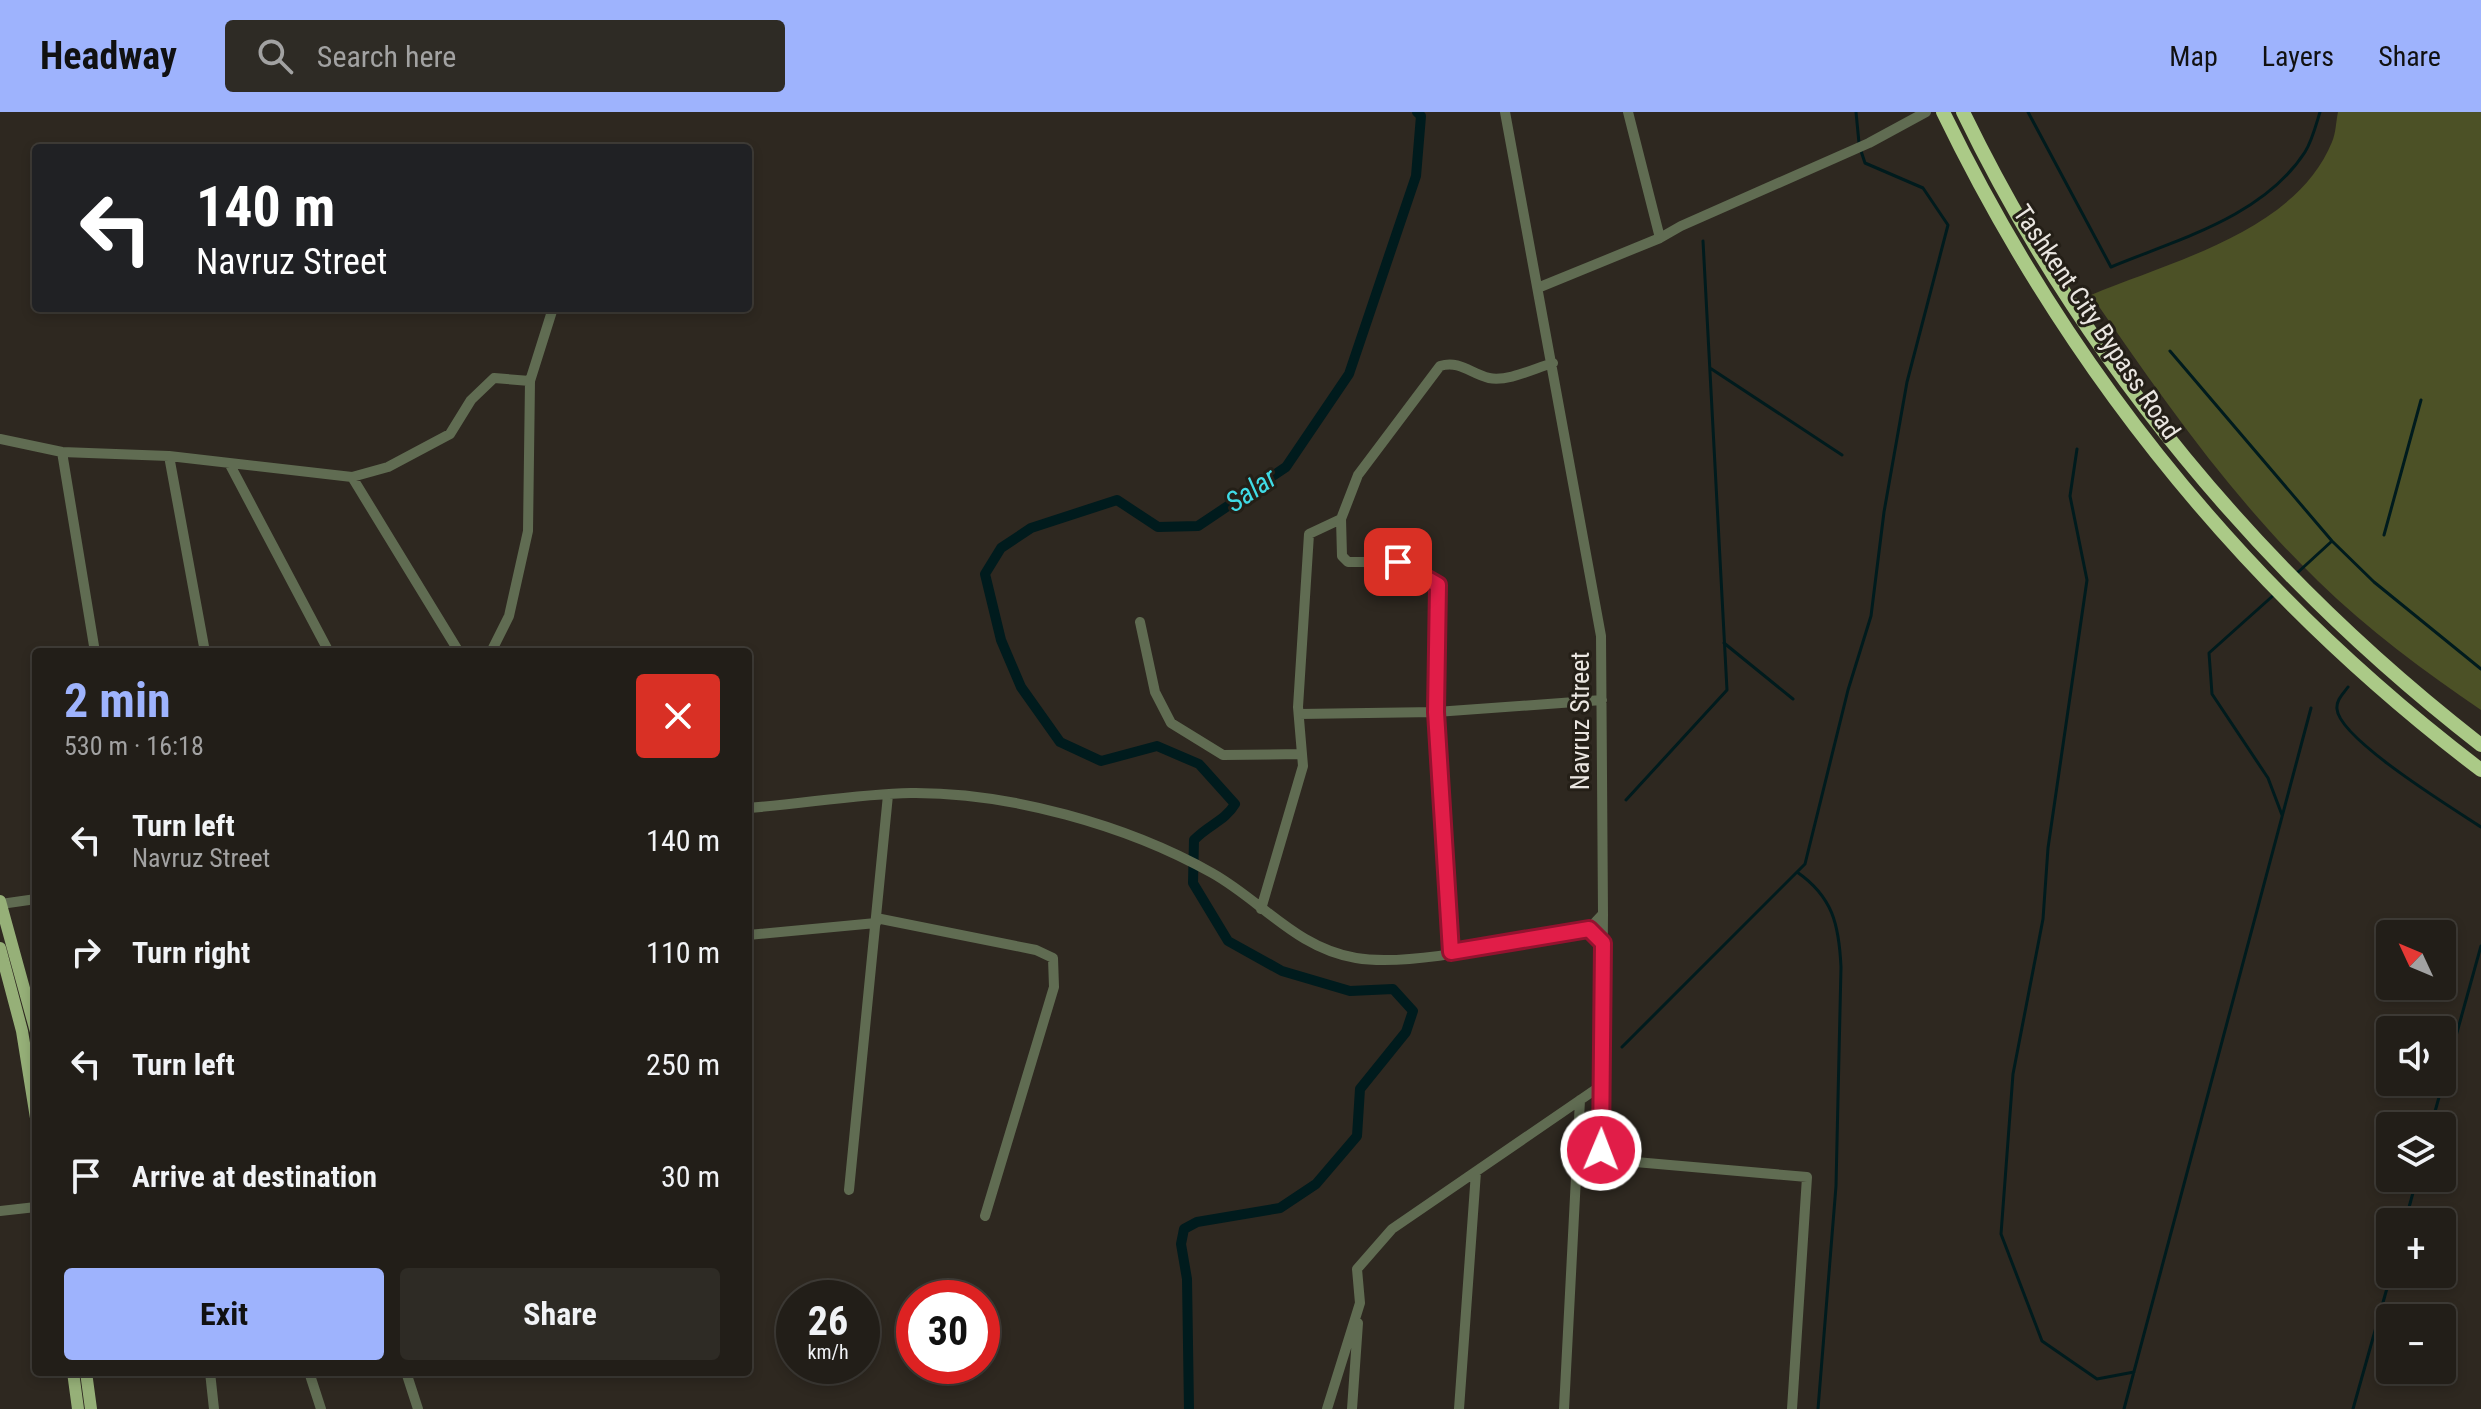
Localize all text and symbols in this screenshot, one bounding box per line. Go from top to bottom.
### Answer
search box [225,20,785,92]
text: Headway [40,34,177,78]
icon: search [253,34,297,78]
text: Search here [317,39,456,74]
text: Map [2169,40,2218,73]
text: Layers [2262,40,2334,73]
text: Share [2378,40,2441,73]
text: 140 m [196,174,335,240]
icon: left [64,176,168,280]
street label: Tashkent City Bypass Road [2007,199,2187,445]
text: Navruz Street [196,241,387,283]
water label: Salar [1219,461,1283,519]
pin [1364,528,1432,596]
icon: arrive [1376,540,1420,584]
street label: Navruz Street [1565,652,1595,790]
text: 2 min [64,672,171,729]
button: close [636,674,720,758]
text: 530 m · 16:18 [64,731,204,761]
text: Turn left [132,808,235,843]
icon: left [64,818,108,862]
text: 140 m [646,823,720,858]
text: Navruz Street [132,843,270,873]
north arrow [2376,920,2456,1000]
map controls [2376,920,2456,1384]
icon: right [64,930,108,974]
text: Turn right [132,935,250,970]
text: 110 m [646,935,720,970]
button: sound [2376,1016,2456,1096]
icon: left [64,1042,108,1086]
text: Turn left [132,1047,235,1082]
text: 250 m [646,1047,720,1082]
position arrow [1559,1108,1643,1192]
button: layers [2376,1112,2456,1192]
icon: arrive [64,1154,108,1198]
text: Arrive at destination [132,1159,377,1194]
text: 30 m [661,1159,720,1194]
button: + [2376,1208,2456,1288]
button: Exit [64,1268,384,1360]
button: Share [400,1268,720,1360]
speed limit sign: 30 [896,1280,1000,1384]
text: 26 [808,1298,848,1345]
button: − [2376,1304,2456,1384]
text: km/h [807,1340,849,1364]

